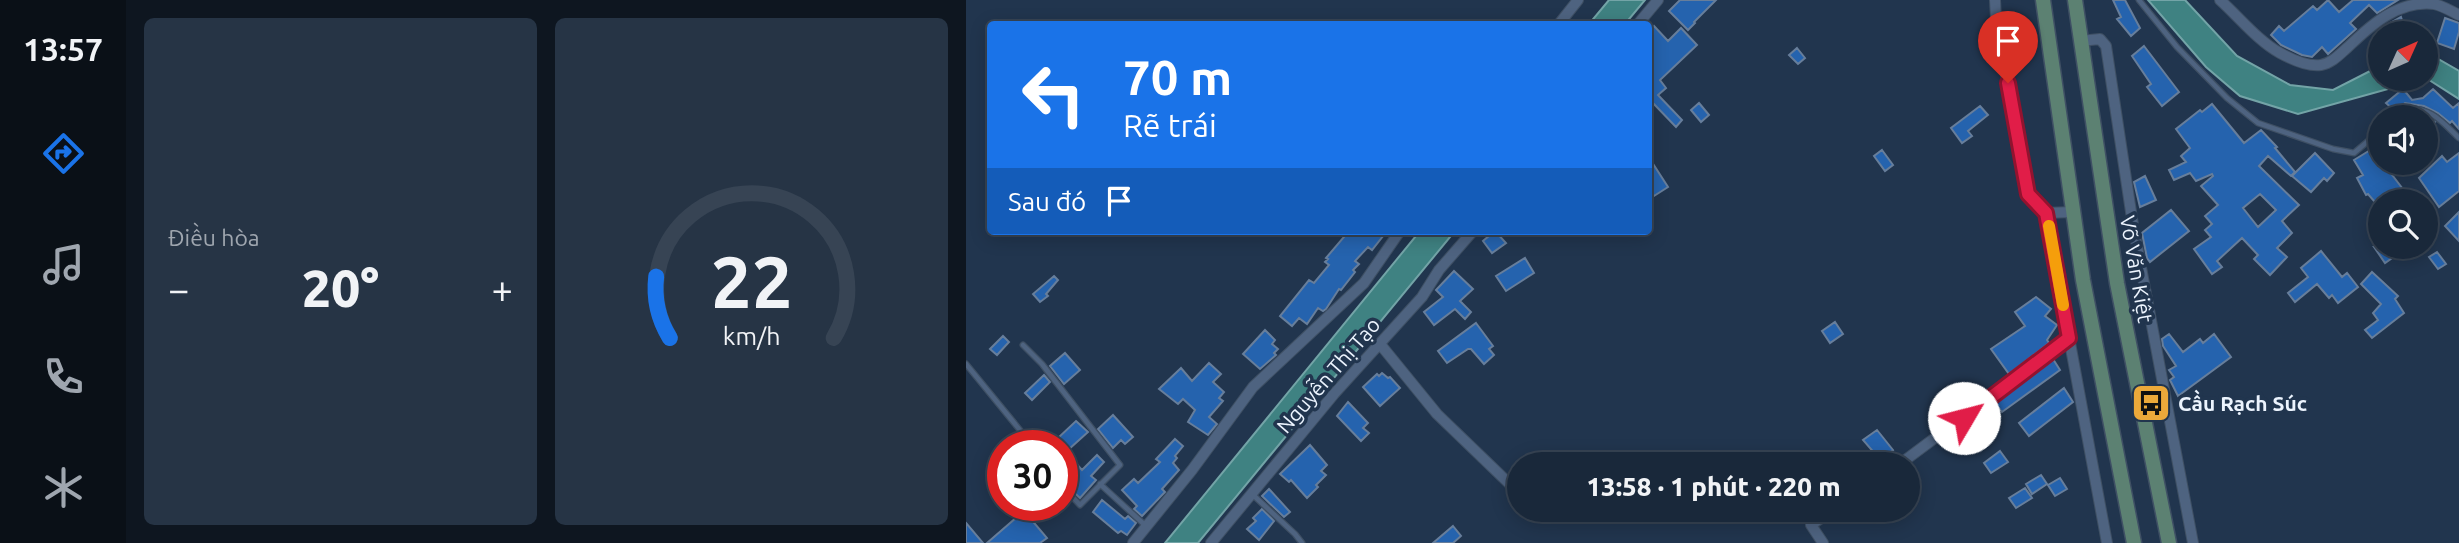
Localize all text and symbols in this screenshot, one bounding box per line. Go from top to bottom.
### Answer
pin [1978,11,2038,83]
north arrow [2368,21,2438,91]
map controls [2368,21,2438,259]
icon: arrive [1989,22,2027,60]
text: 13:57 [23,31,103,67]
icon: left [1008,49,1099,140]
text: 70 m [1123,49,1232,104]
button: sound [2368,105,2438,175]
text: Rẽ trái [1123,107,1217,143]
icon: directions [39,129,88,178]
icon: arrive [1100,182,1138,220]
text: Sau đó [1008,187,1086,216]
button: search [2368,189,2438,259]
street label: Võ Văn Kiệt [2116,214,2158,324]
text: Điều hòa [168,225,260,250]
icon: music [39,240,88,289]
text: 22 [710,240,793,322]
text: 20° [302,259,379,317]
text: − [168,268,189,310]
text: + [492,268,513,310]
street label: Nguyễn Thị Tạo [1270,312,1385,438]
text: km/h [723,321,780,349]
icon: phone [39,352,88,401]
position arrow [1927,381,2001,455]
bus stop icon: Cầu Rạch Súc [2130,382,2172,424]
place label: Cầu Rạch Súc [2178,389,2307,415]
speed limit sign: 30 [987,430,1078,521]
icon: climate [39,463,88,512]
text: 13:58 · 1 phút · 220 m [1586,472,1841,501]

